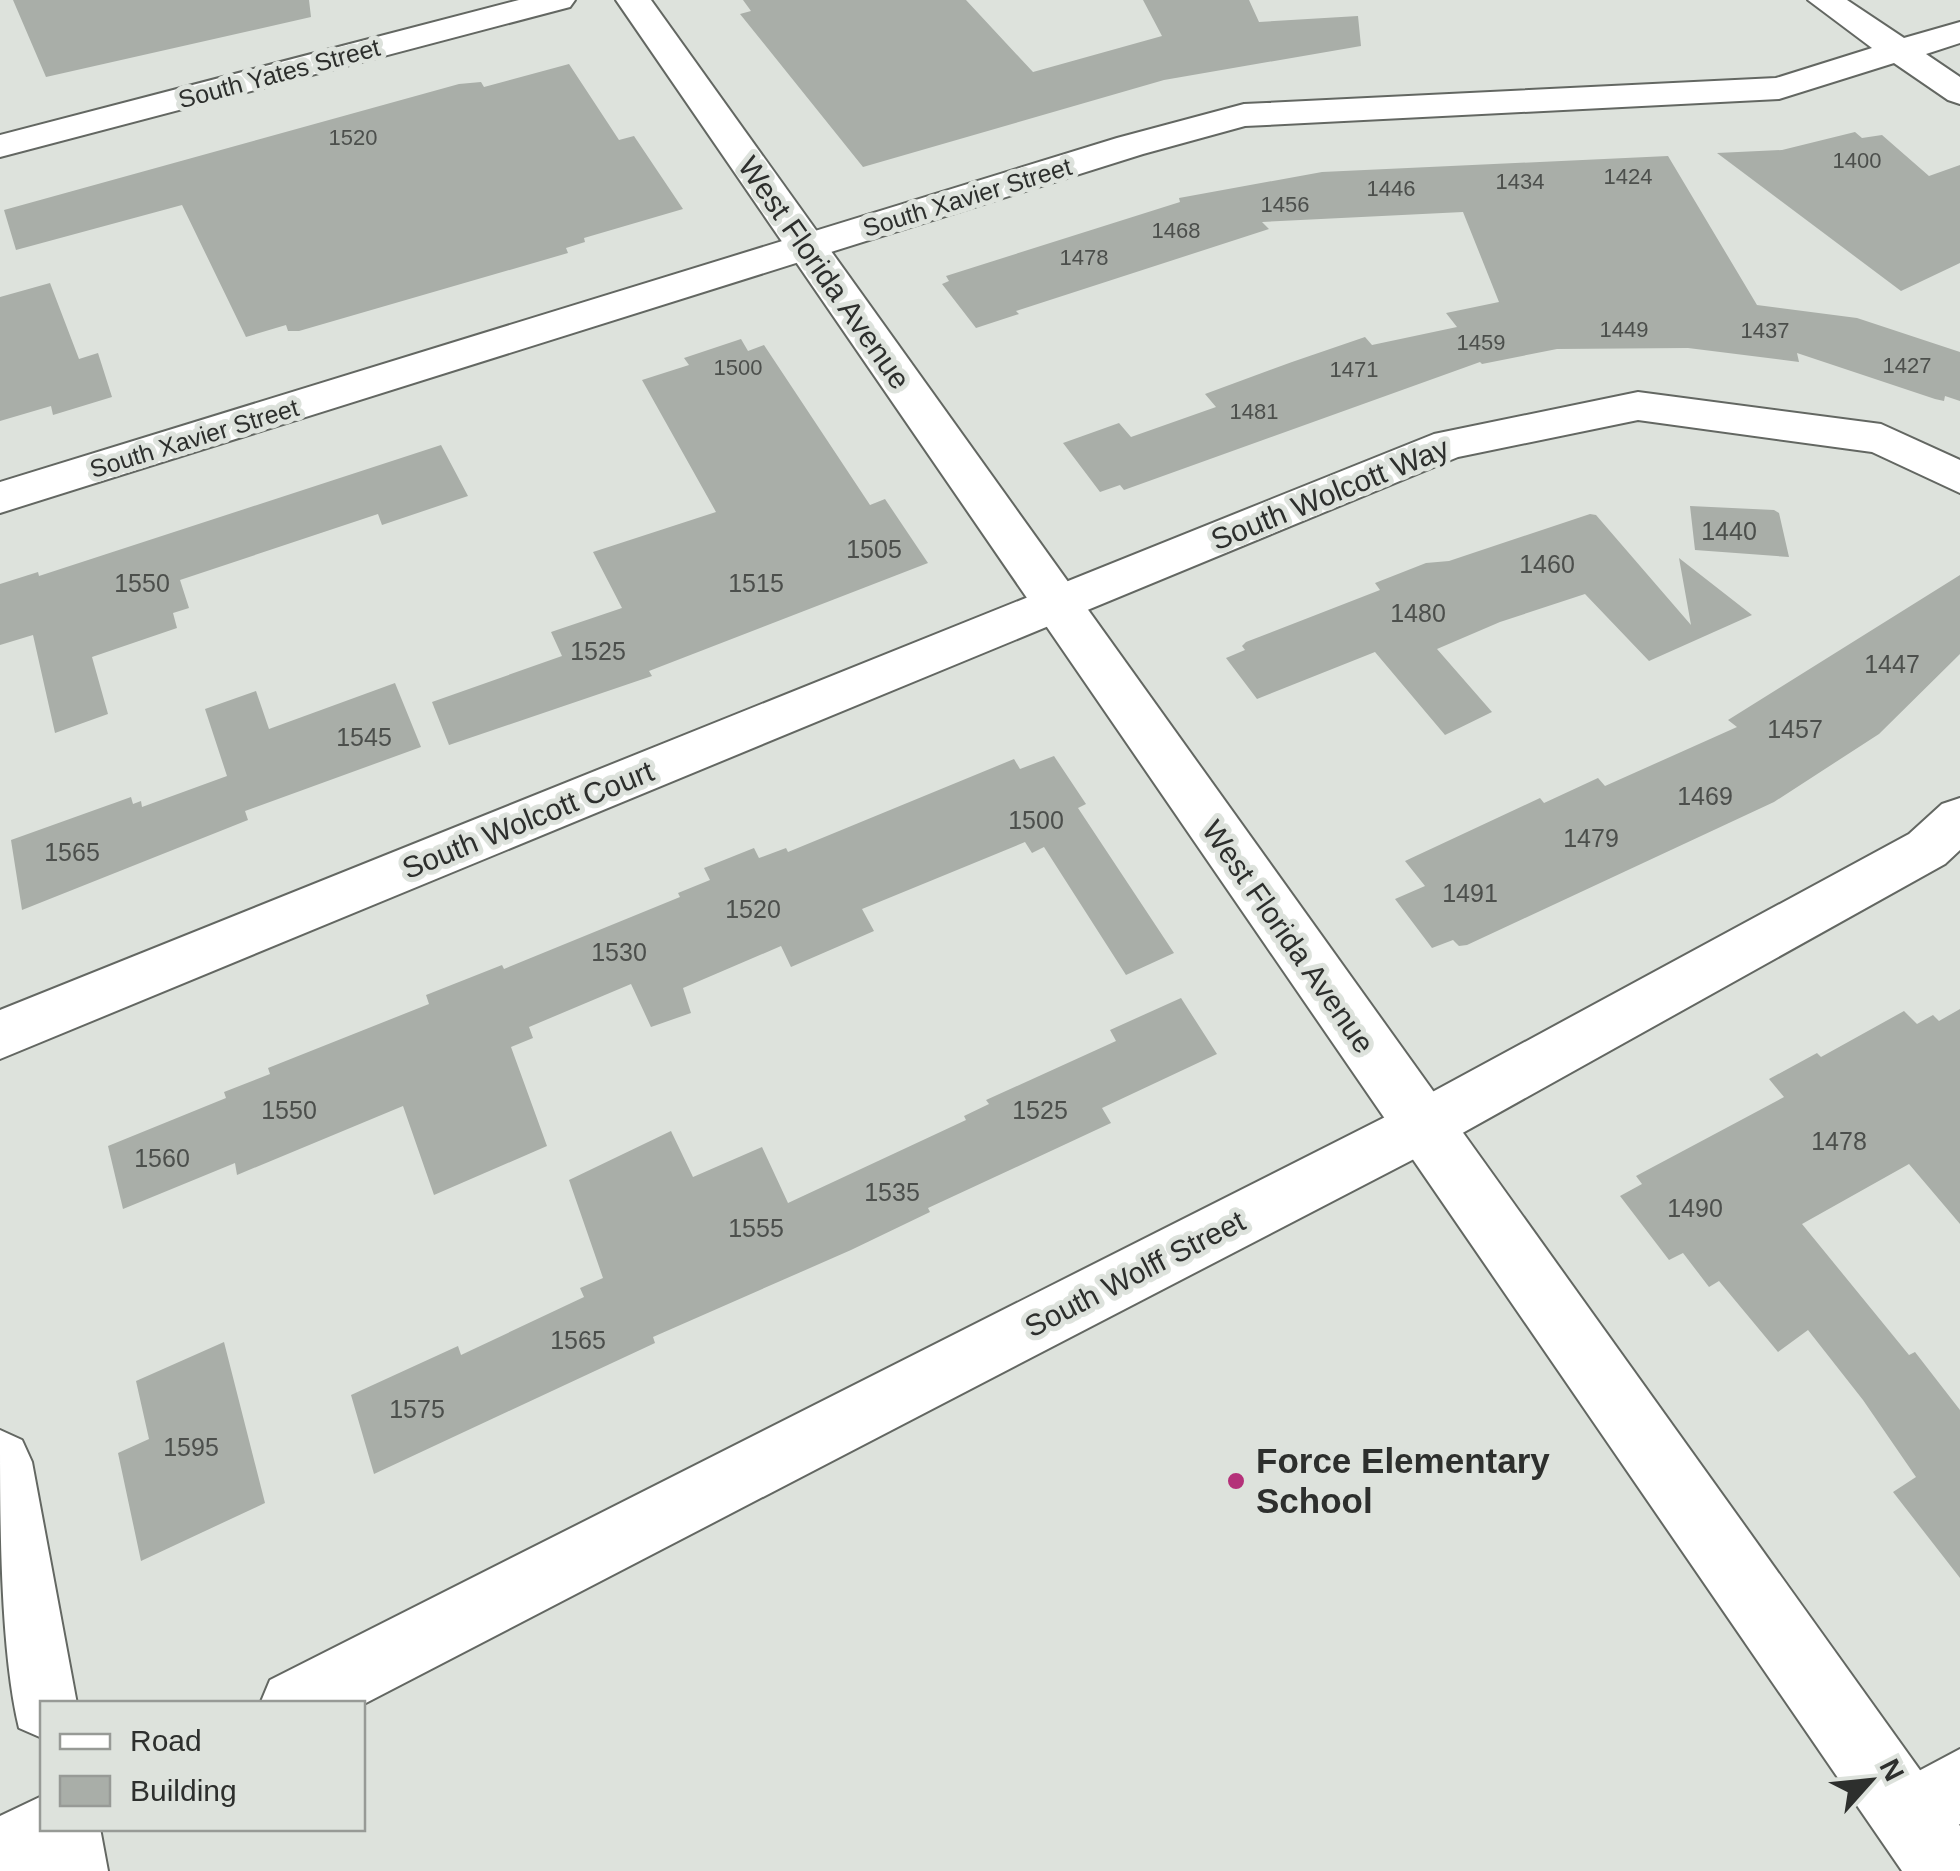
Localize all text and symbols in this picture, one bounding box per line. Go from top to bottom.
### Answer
street label: South Yates Street [175,33,383,113]
house number: 1520 [329,125,377,150]
house number: 1400 [1833,148,1881,173]
street label: West Florida Avenue [732,150,917,395]
street label: South Xavier Street [859,152,1075,242]
house number: 1424 [1604,164,1652,189]
house number: 1434 [1496,169,1544,194]
house number: 1446 [1367,176,1415,201]
house number: 1456 [1261,192,1309,217]
house number: 1468 [1152,218,1200,243]
house number: 1478 [1060,245,1108,270]
house number: 1449 [1600,317,1648,342]
house number: 1437 [1741,318,1789,343]
house number: 1459 [1457,330,1505,355]
house number: 1427 [1883,353,1931,378]
house number: 1500 [714,355,762,380]
house number: 1471 [1330,357,1378,382]
street label: South Xavier Street [86,393,302,483]
house number: 1481 [1230,399,1278,424]
street label: South Wolcott Way [1206,431,1453,556]
house number: 1440 [1701,517,1757,545]
house number: 1505 [846,535,902,563]
house number: 1460 [1519,550,1575,578]
house number: 1550 [114,569,170,597]
house number: 1515 [728,569,784,597]
house number: 1480 [1390,599,1446,627]
house number: 1525 [570,637,626,665]
house number: 1447 [1864,650,1920,678]
house number: 1457 [1767,715,1823,743]
house number: 1545 [336,723,392,751]
street label: South Wolcott Court [397,754,659,885]
house number: 1469 [1677,782,1733,810]
house number: 1500 [1008,806,1064,834]
street label: West Florida Avenue [1196,814,1381,1059]
house number: 1479 [1563,824,1619,852]
house number: 1565 [44,838,100,866]
house number: 1491 [1442,879,1498,907]
house number: 1520 [725,895,781,923]
house number: 1530 [591,938,647,966]
house number: 1550 [261,1096,317,1124]
house number: 1525 [1012,1096,1068,1124]
house number: 1478 [1811,1127,1867,1155]
house number: 1560 [134,1144,190,1172]
house number: 1535 [864,1178,920,1206]
house number: 1490 [1667,1194,1723,1222]
street label: South Wolff Street [1019,1204,1251,1343]
house number: 1555 [728,1214,784,1242]
house number: 1565 [550,1326,606,1354]
house number: 1575 [389,1395,445,1423]
house number: 1595 [163,1433,219,1461]
place label: Force Elementary School [1256,1441,1550,1520]
marker: Force Elementary School [1225,1470,1247,1492]
legend [40,1701,365,1831]
text: Road [130,1724,202,1757]
north arrow [1820,1731,1920,1831]
text: N [1873,1754,1910,1786]
text: Building [130,1774,237,1807]

